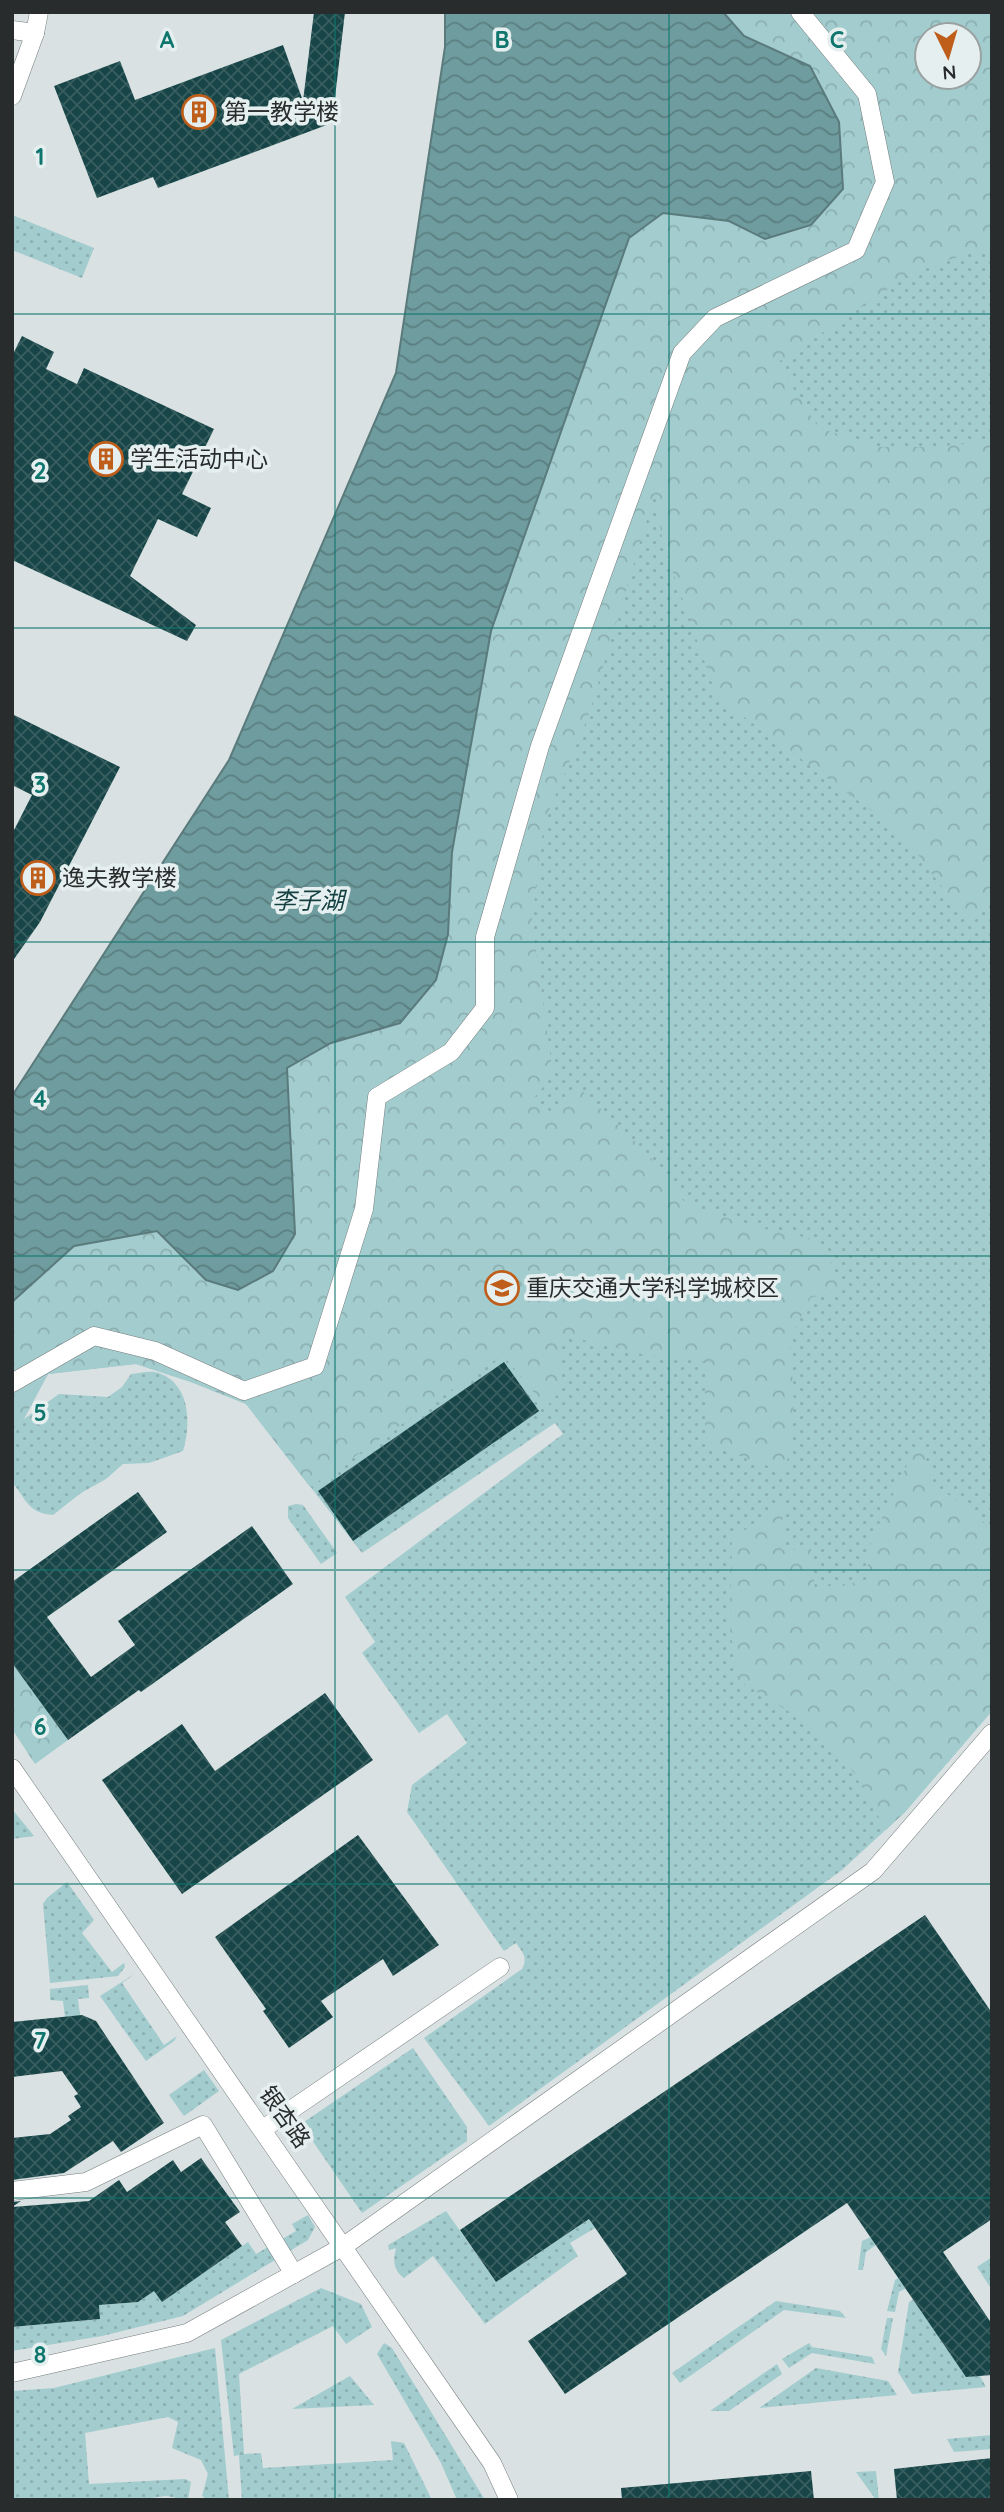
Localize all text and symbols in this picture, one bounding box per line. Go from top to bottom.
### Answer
north arrow [913,21,983,91]
text: A [160,25,175,54]
text: B [494,25,510,54]
text: C [830,25,844,54]
text: N [941,60,957,85]
building icon: 第一教学楼 [180,93,218,131]
place label: 第一教学楼 [224,97,339,126]
text: 1 [36,142,44,171]
building icon: 学生活动中心 [87,440,125,478]
place label: 学生活动中心 [130,444,268,473]
text: 2 [33,456,47,485]
text: 3 [34,770,46,799]
building icon: 逸夫教学楼 [19,859,57,897]
place label: 逸夫教学楼 [62,863,177,892]
water label: 李子湖 [272,885,348,915]
text: 4 [33,1084,47,1113]
school or university icon: 重庆交通大学科学城校区 [483,1269,521,1307]
place label: 重庆交通大学科学城校区 [526,1273,779,1302]
text: 5 [33,1398,47,1427]
text: 6 [34,1712,46,1741]
text: 7 [34,2026,47,2055]
street label: 银杏路 [254,2080,317,2153]
text: 8 [34,2340,46,2369]

